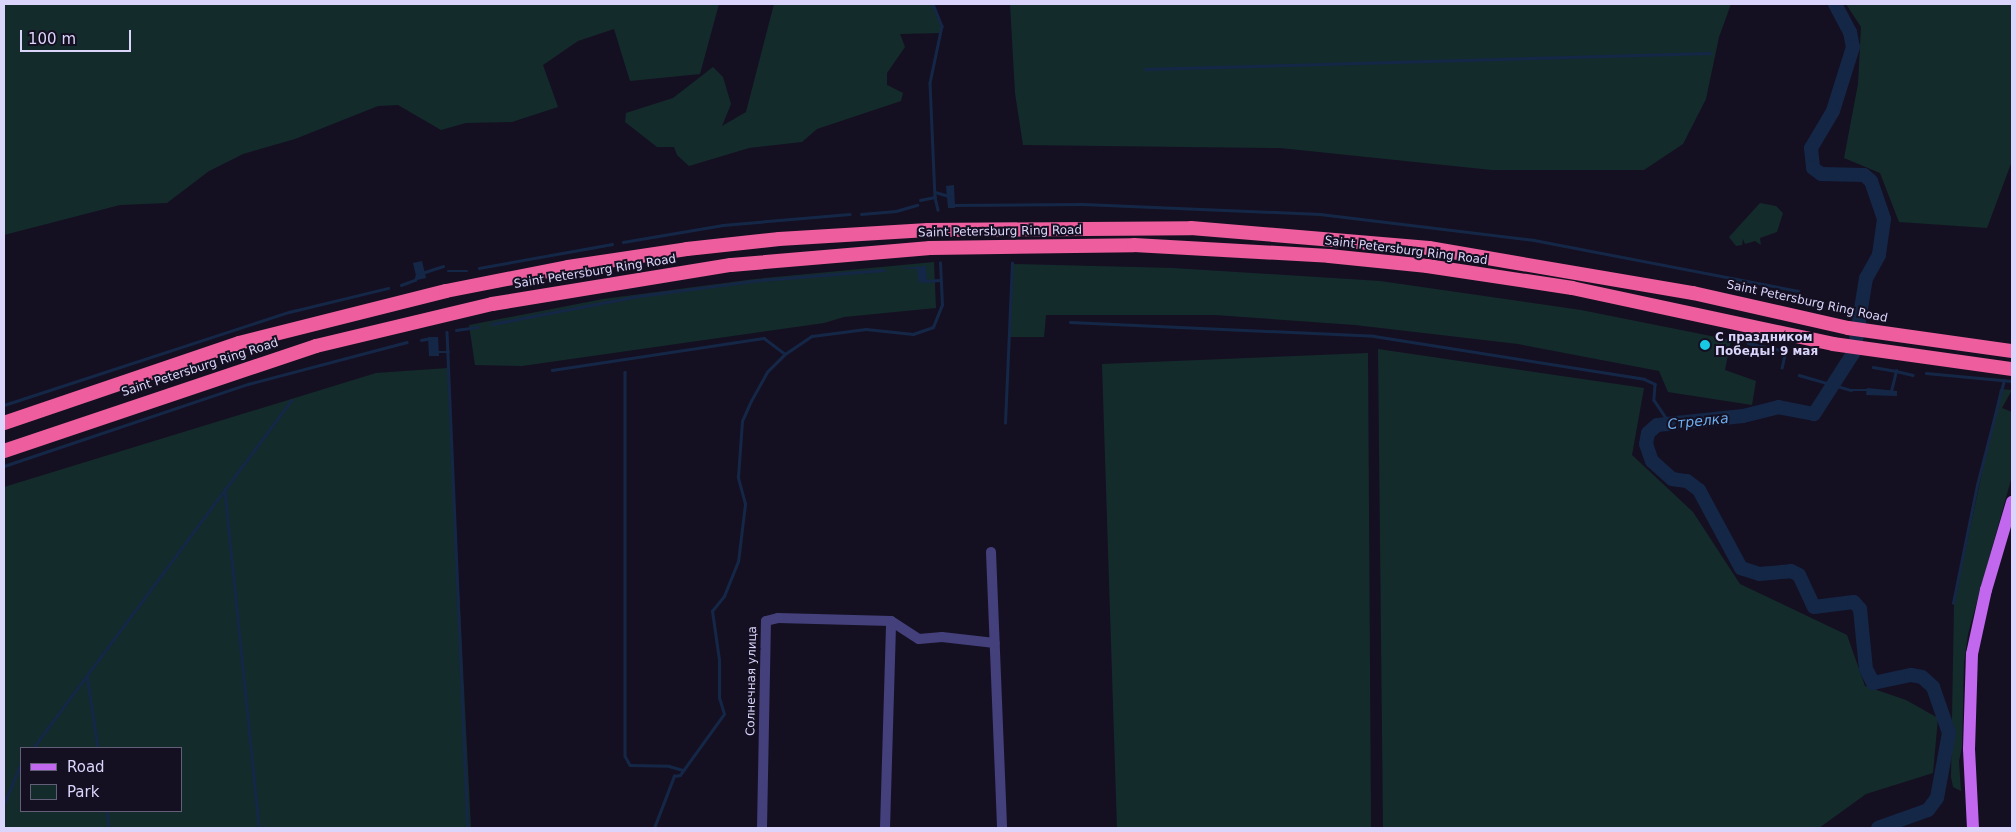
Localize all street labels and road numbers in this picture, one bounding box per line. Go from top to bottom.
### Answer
street label: Saint Petersburg Ring Road [918,223,1082,241]
street label: Saint Petersburg Ring Road [1324,234,1488,268]
street label: Saint Petersburg Ring Road [513,252,677,292]
street label: Saint Petersburg Ring Road [1725,278,1889,326]
street label: Saint Petersburg Ring Road [120,336,280,400]
street label: Солнечная улица [744,626,760,736]

